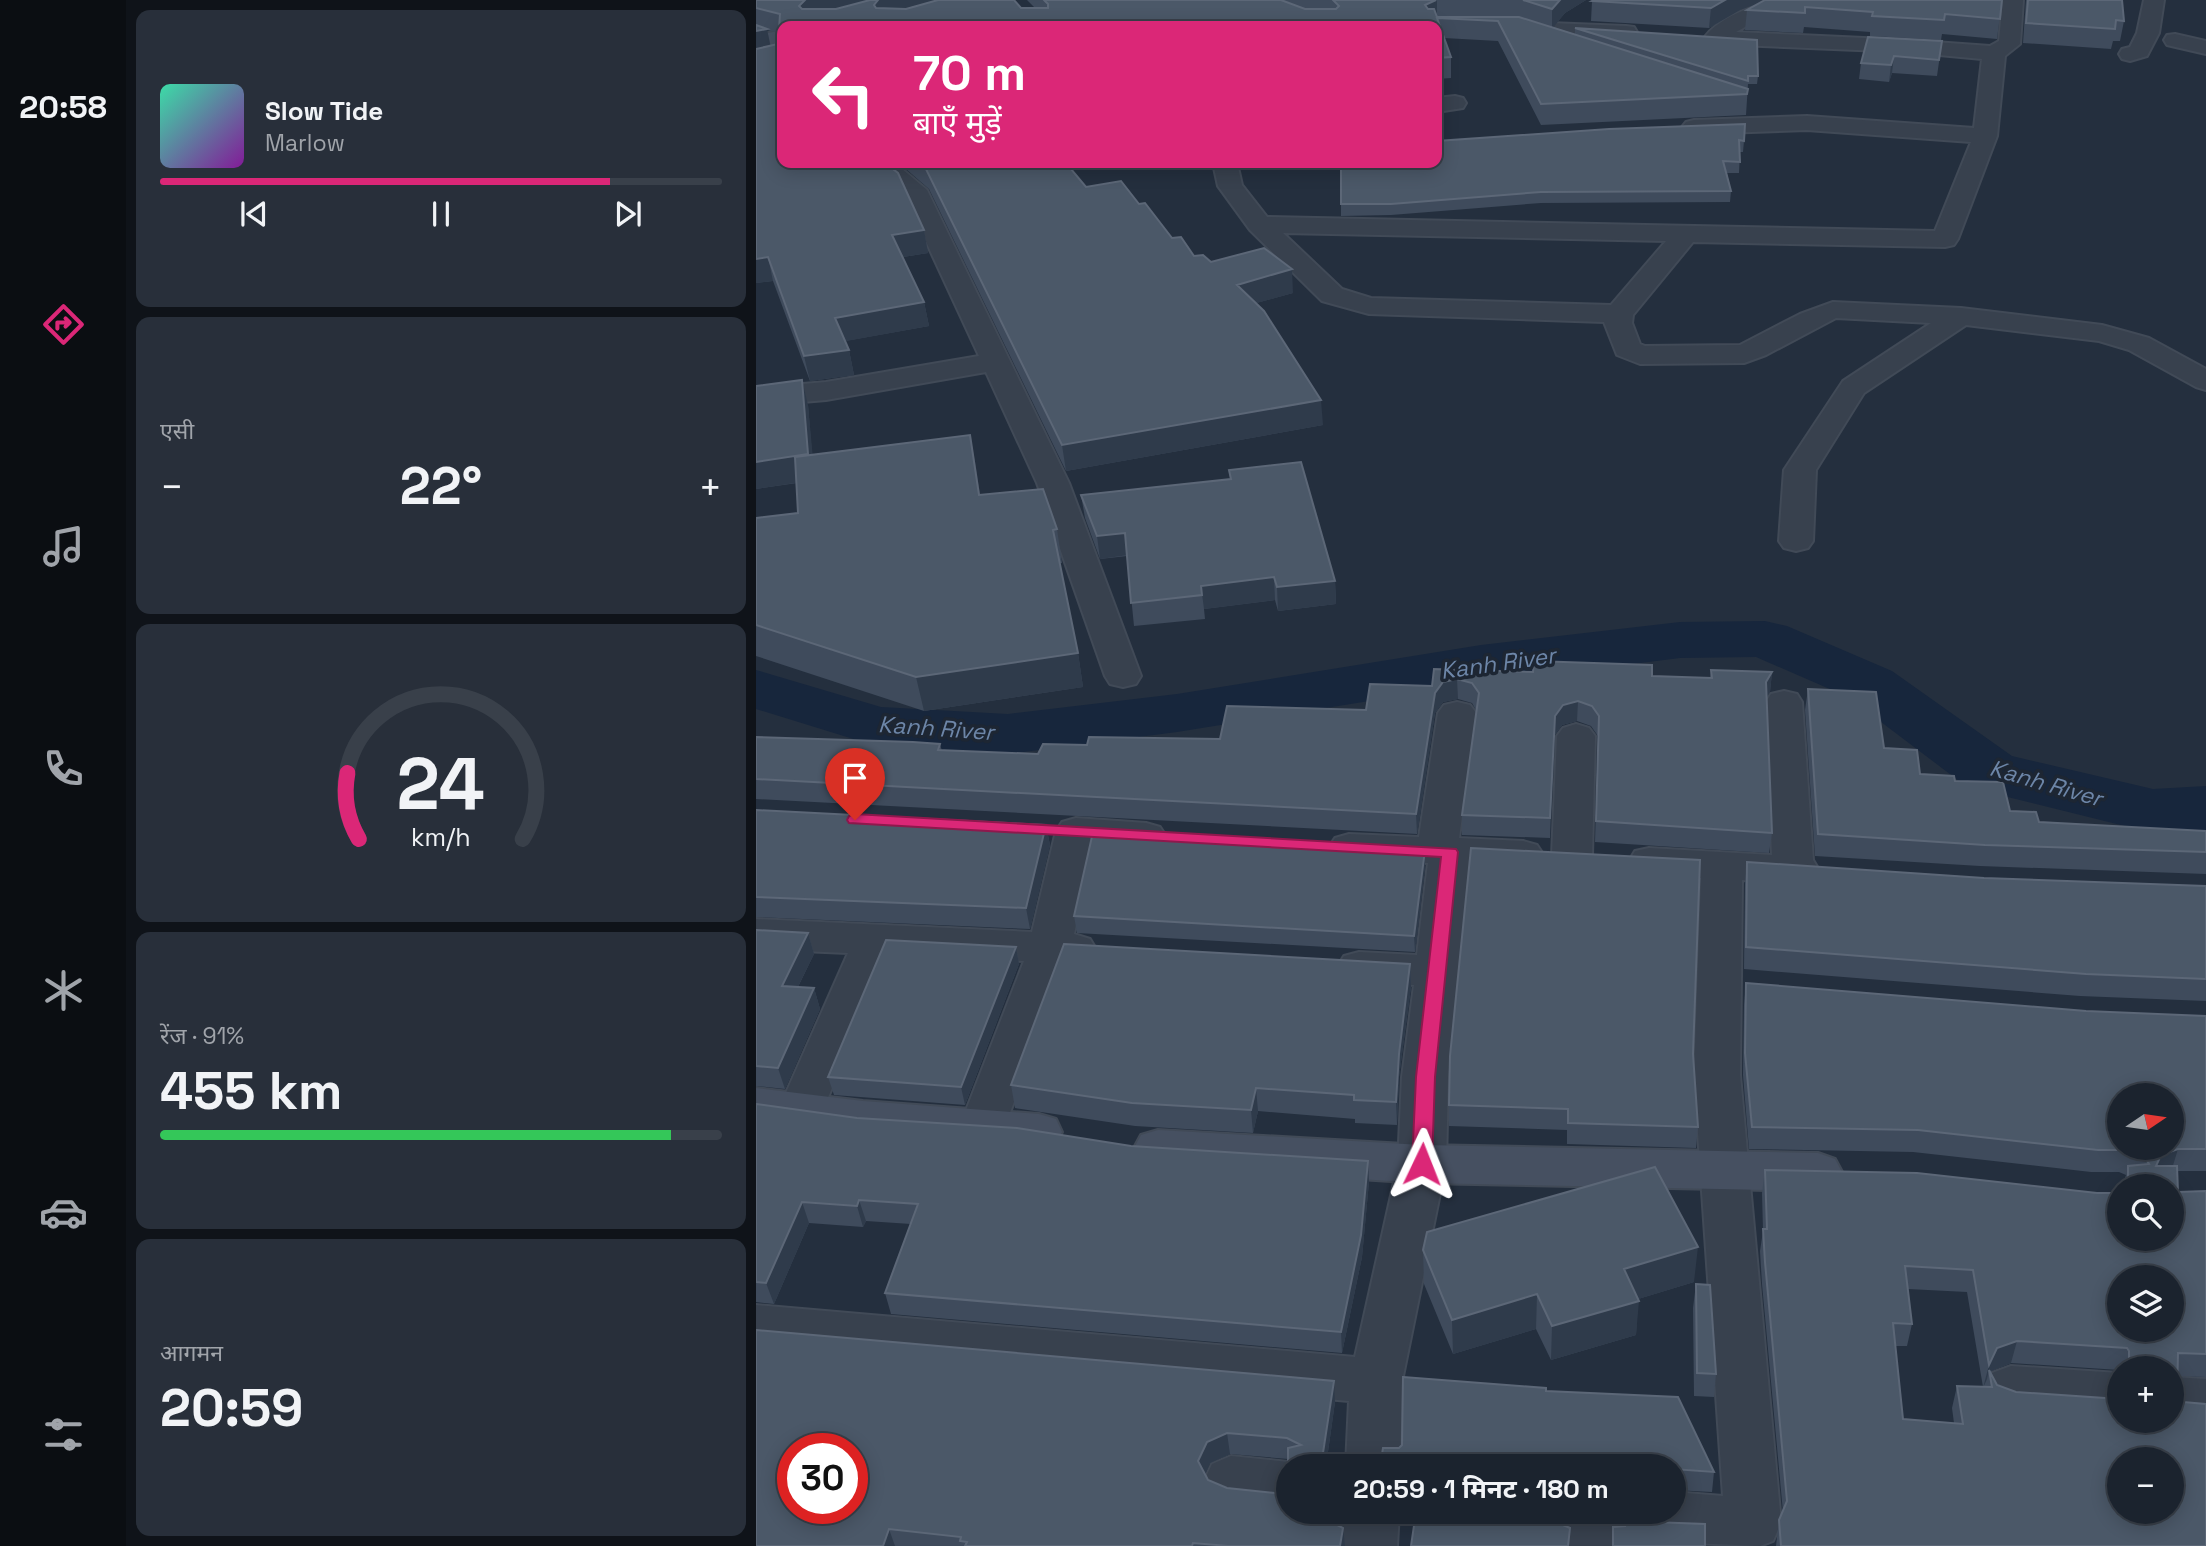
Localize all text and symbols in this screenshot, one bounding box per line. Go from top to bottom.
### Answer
text: 70 m [913,42,1026,104]
icon: left [798,49,889,140]
text: 20:58 [19,87,107,127]
text: Slow Tide [265,94,383,128]
text: बाएँ मुड़ें [913,103,1002,143]
text: Marlow [265,128,345,158]
icon: previous [235,195,273,233]
icon: pause [422,195,460,233]
icon: next [609,195,647,233]
icon: directions [39,300,88,349]
text: एसी [160,416,194,446]
text: 22° [400,453,482,519]
text: − [160,463,184,511]
text: + [698,463,722,511]
icon: music [39,522,88,571]
water label: Kanh River [1439,640,1560,686]
water label: Kanh River [877,709,997,747]
text: 24 [397,737,485,830]
icon: phone [39,744,88,793]
pin [825,748,885,820]
water label: Kanh River [1986,753,2108,814]
icon: arrive [836,759,874,797]
text: km/h [411,821,471,853]
icon: climate [39,966,88,1015]
text: रेंज · 91% [160,1021,244,1051]
text: 455 km [160,1058,342,1124]
north arrow [2107,1083,2184,1160]
map controls [2107,1083,2184,1524]
position arrow [1385,1127,1459,1201]
button: search [2107,1174,2184,1251]
icon: car [39,1188,88,1237]
button: layers [2107,1265,2184,1342]
text: आगमन [160,1338,223,1368]
button: + [2107,1356,2184,1433]
text: 20:59 [160,1375,303,1441]
icon: filters [39,1410,88,1459]
speed limit sign: 30 [777,1433,868,1524]
button: − [2107,1447,2184,1524]
text: 20:59 · 1 मिनट · 180 m [1353,1472,1609,1506]

